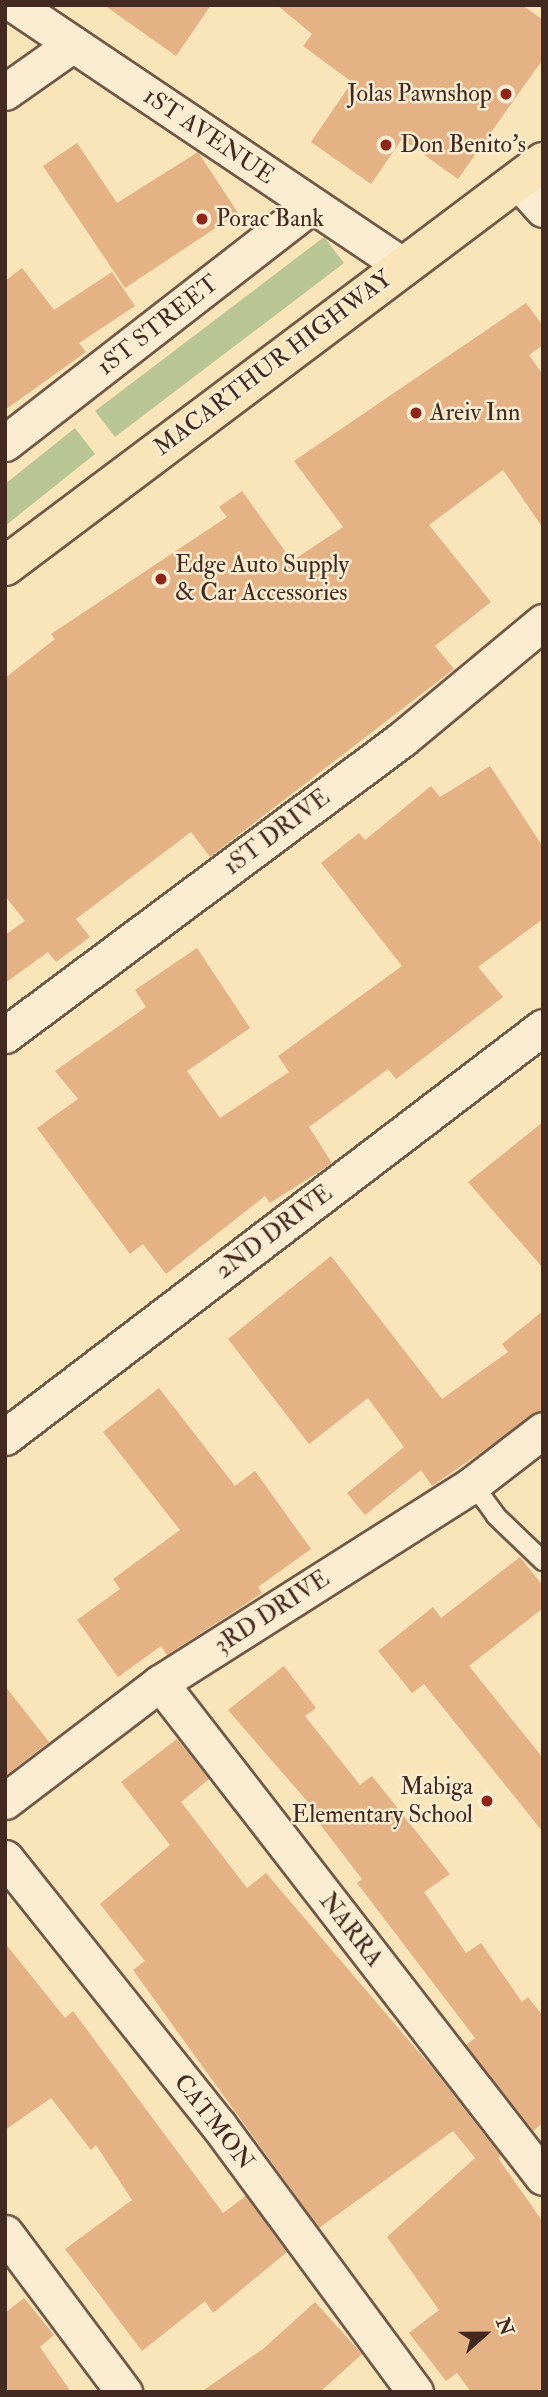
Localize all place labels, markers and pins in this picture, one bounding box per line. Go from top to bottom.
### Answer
place label: Jolas Pawnshop [347,80,492,108]
marker: Jolas Pawnshop [498,86,514,102]
place label: Don Benito's [400,131,526,159]
marker: Don Benito's [378,137,394,153]
place label: Porac Bank [216,205,324,233]
marker: Porac Bank [194,211,210,227]
place label: Areiv Inn [430,399,520,427]
marker: Areiv Inn [408,405,424,421]
place label: Edge Auto Supply & Car Accessories [175,551,349,607]
marker: Edge Auto Supply & Car Accessories [153,571,169,587]
place label: Mabiga Elementary School [292,1773,473,1829]
marker: Mabiga Elementary School [479,1793,495,1809]

